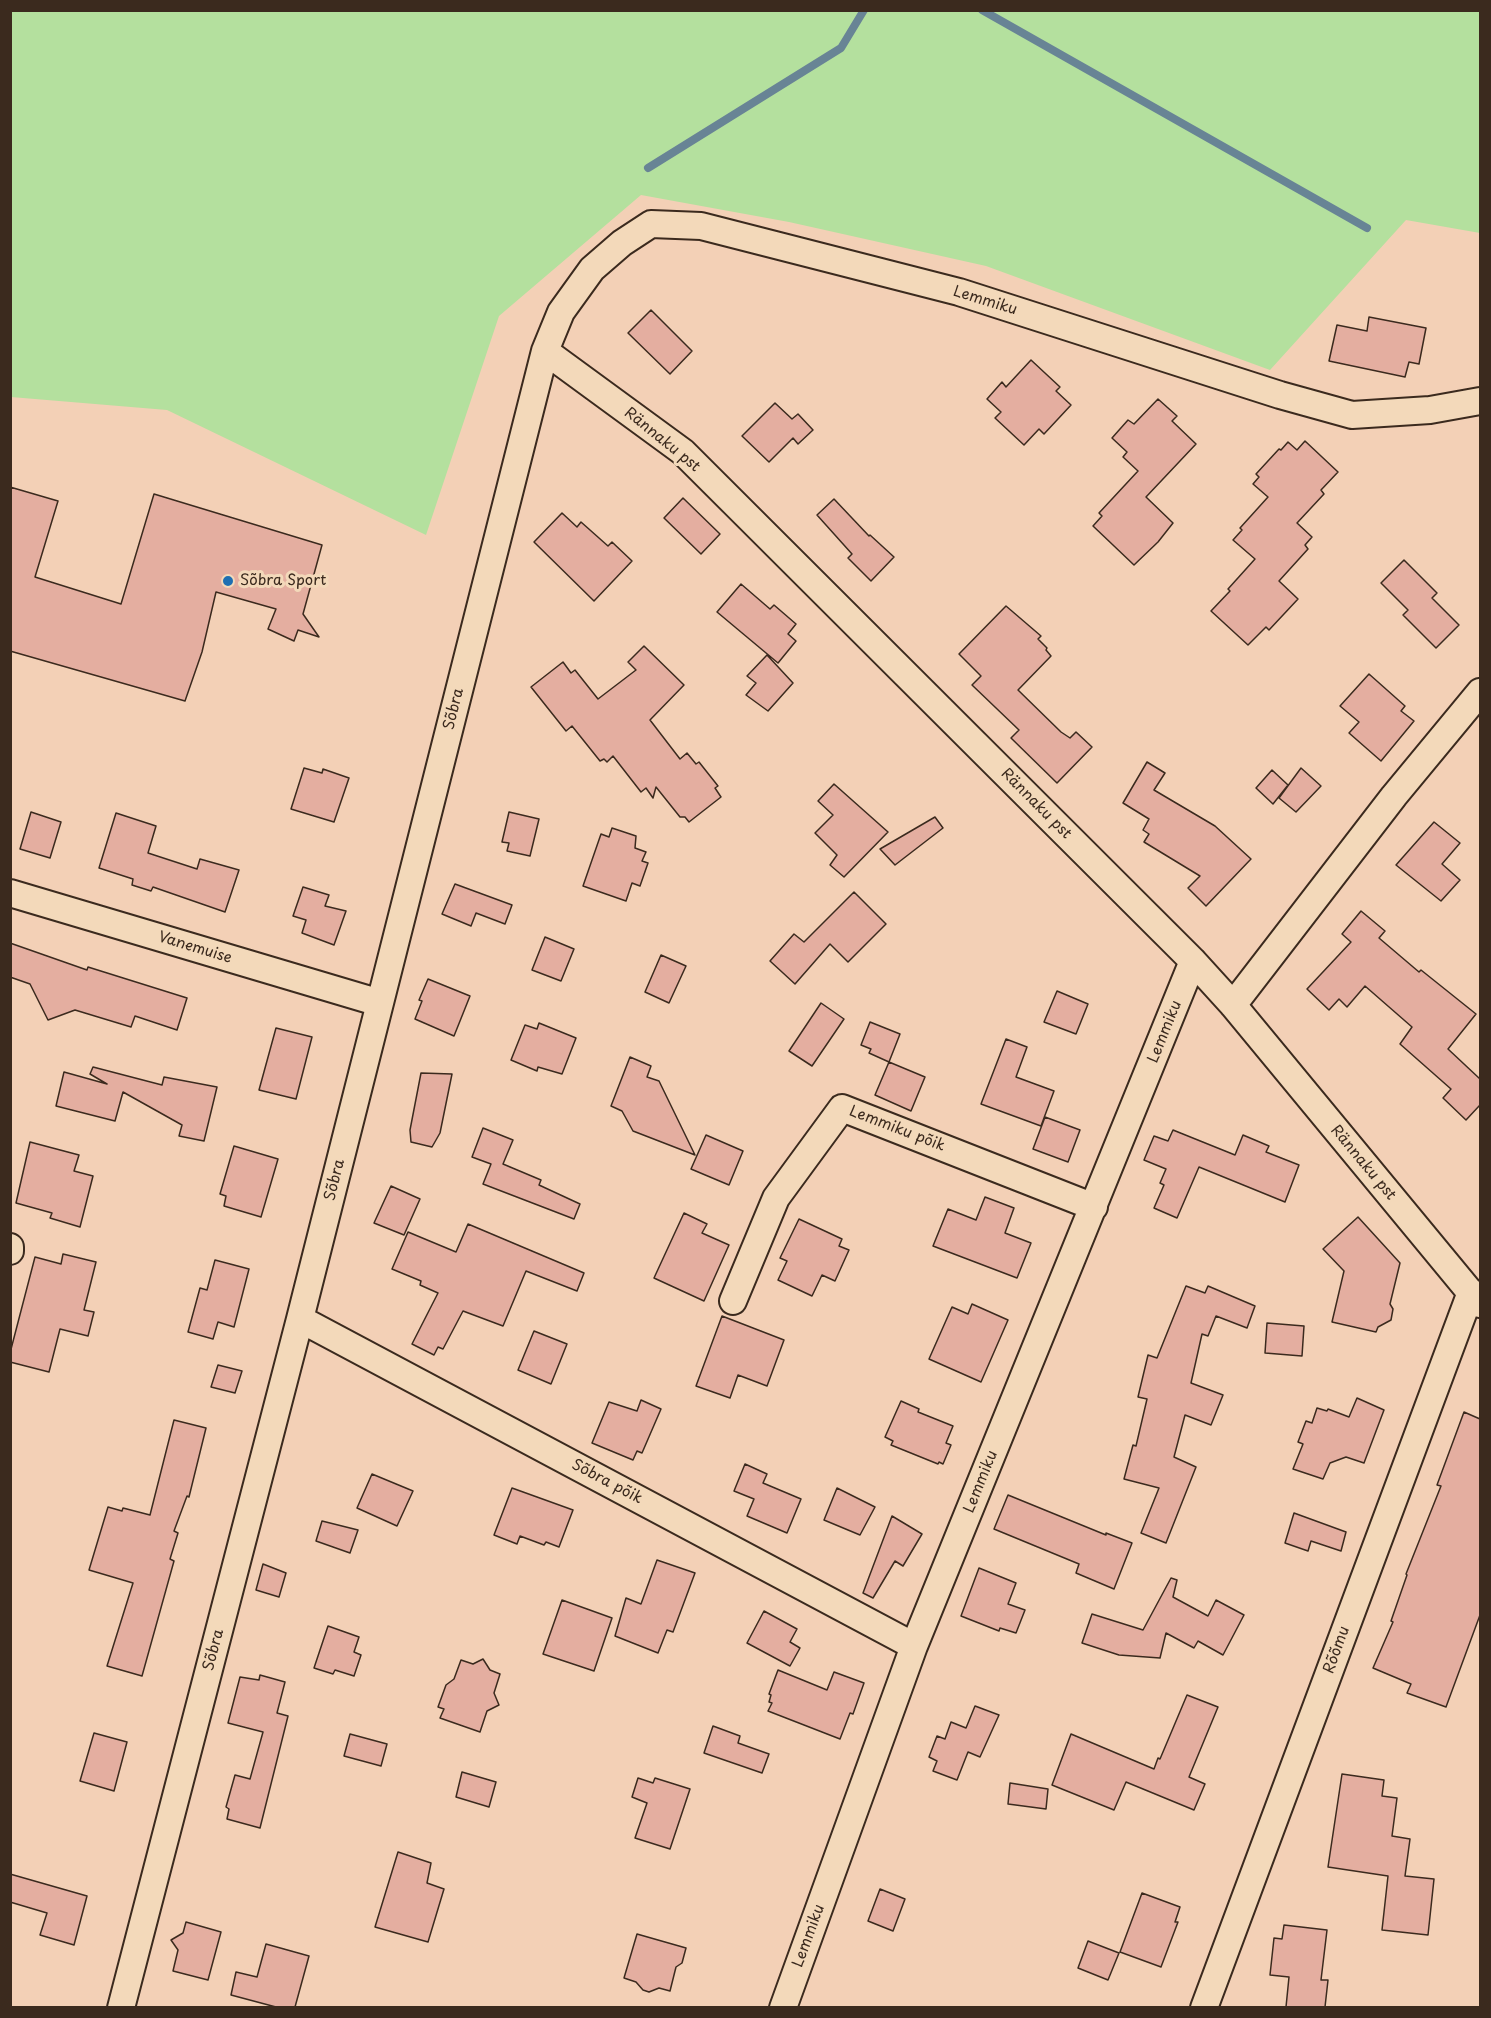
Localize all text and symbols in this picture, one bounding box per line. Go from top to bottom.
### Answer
street label: Lemmiku [951,283,1019,319]
street label: Rännaku pst [621,404,703,476]
place label: Sõbra Sport [240,572,326,590]
marker: Sõbra Sport [221,574,235,588]
street label: Sõbra [440,686,468,732]
street label: Rännaku pst [997,765,1075,843]
street label: Vanemuise [156,928,234,968]
street label: Lemmiku [1144,998,1186,1066]
street label: Lemmiku põik [847,1102,947,1156]
street label: Rännaku pst [1327,1122,1399,1204]
street label: Sõbra [321,1157,349,1203]
street label: Lemmiku [960,1448,1002,1516]
street label: Sõbra põik [569,1456,645,1508]
street label: Rõõmu [1320,1624,1354,1676]
street label: Sõbra [200,1627,228,1673]
street label: Lemmiku [789,1902,829,1970]

